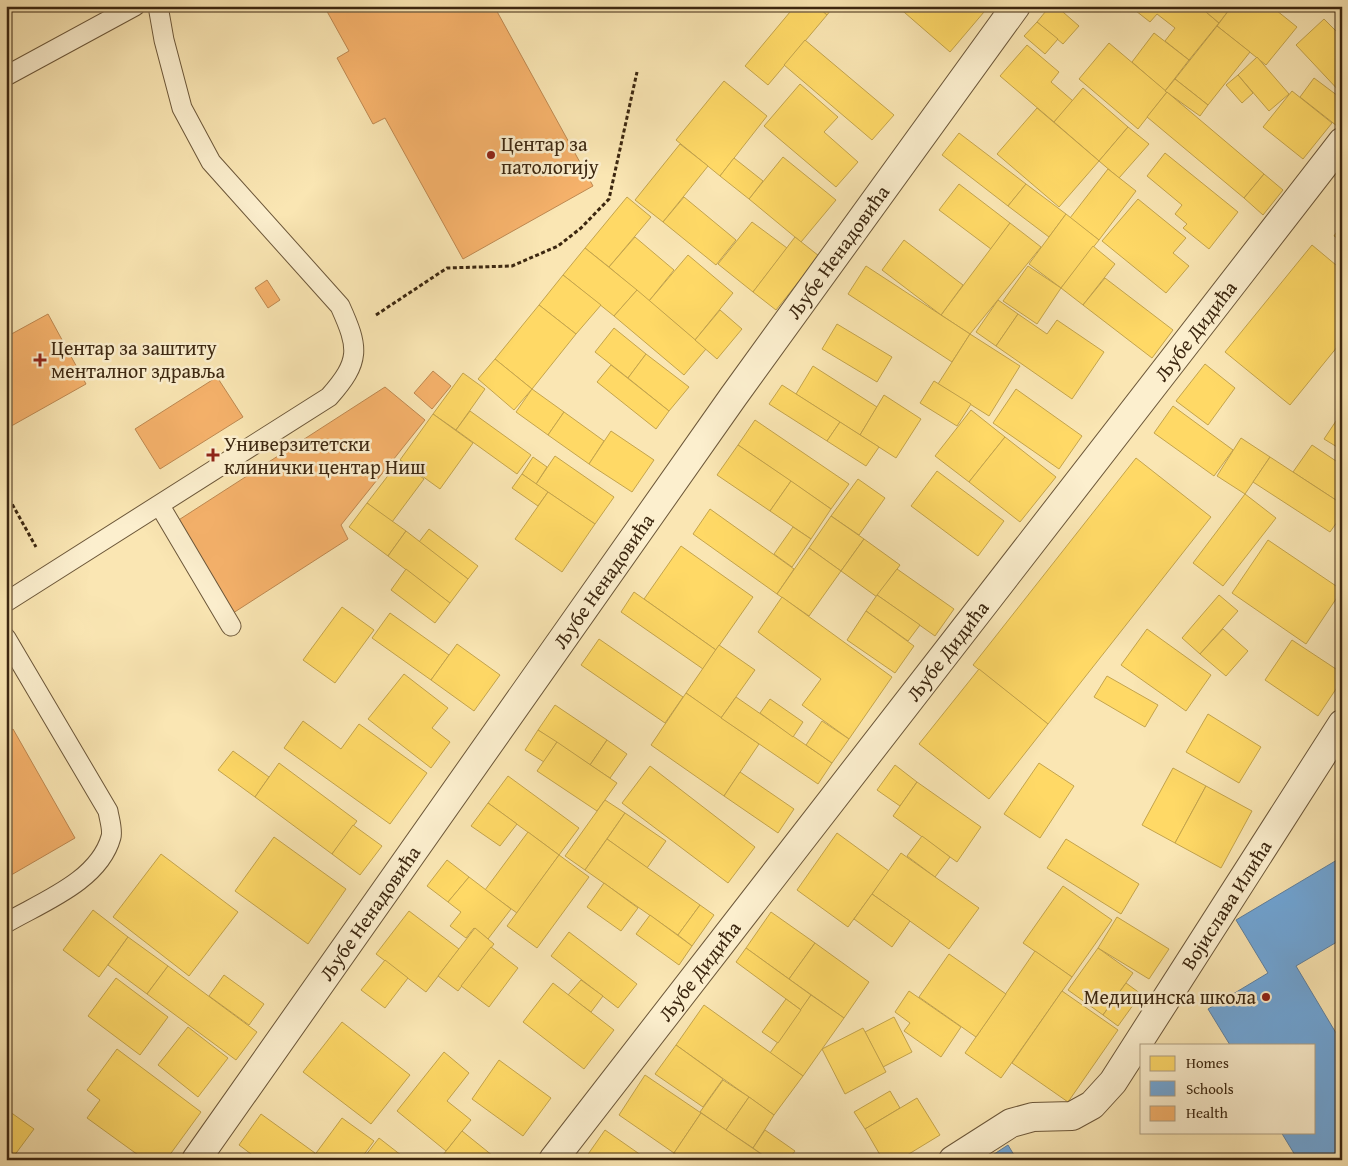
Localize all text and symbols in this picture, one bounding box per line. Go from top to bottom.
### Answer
place label: Центар за патологију [501,129,599,181]
marker: Центар за патологију [485,149,497,161]
street label: Љубе Ненадовића [779,178,896,325]
street label: Љубе Дидића [1147,274,1244,387]
place label: Центар за заштиту менталног здравља [51,333,225,385]
marker: Центар за заштиту менталног здравља [33,353,47,367]
place label: Универзитетски клинички центар Ниш [224,429,425,481]
marker: Универзитетски клинички центар Ниш [206,448,220,462]
street label: Љубе Ненадовића [545,507,661,654]
street label: Љубе Дидића [899,594,996,707]
street label: Војислава Илића [1174,833,1279,975]
street label: Љубе Ненадовића [312,839,427,986]
street label: Љубе Дидића [651,914,748,1027]
place label: Медицинска школа [1084,982,1256,1011]
marker: Медицинска школа [1260,991,1272,1003]
legend [1140,1044,1316,1134]
text: Homes [1186,1052,1229,1073]
text: Schools [1186,1078,1234,1099]
text: Health [1186,1102,1229,1123]

